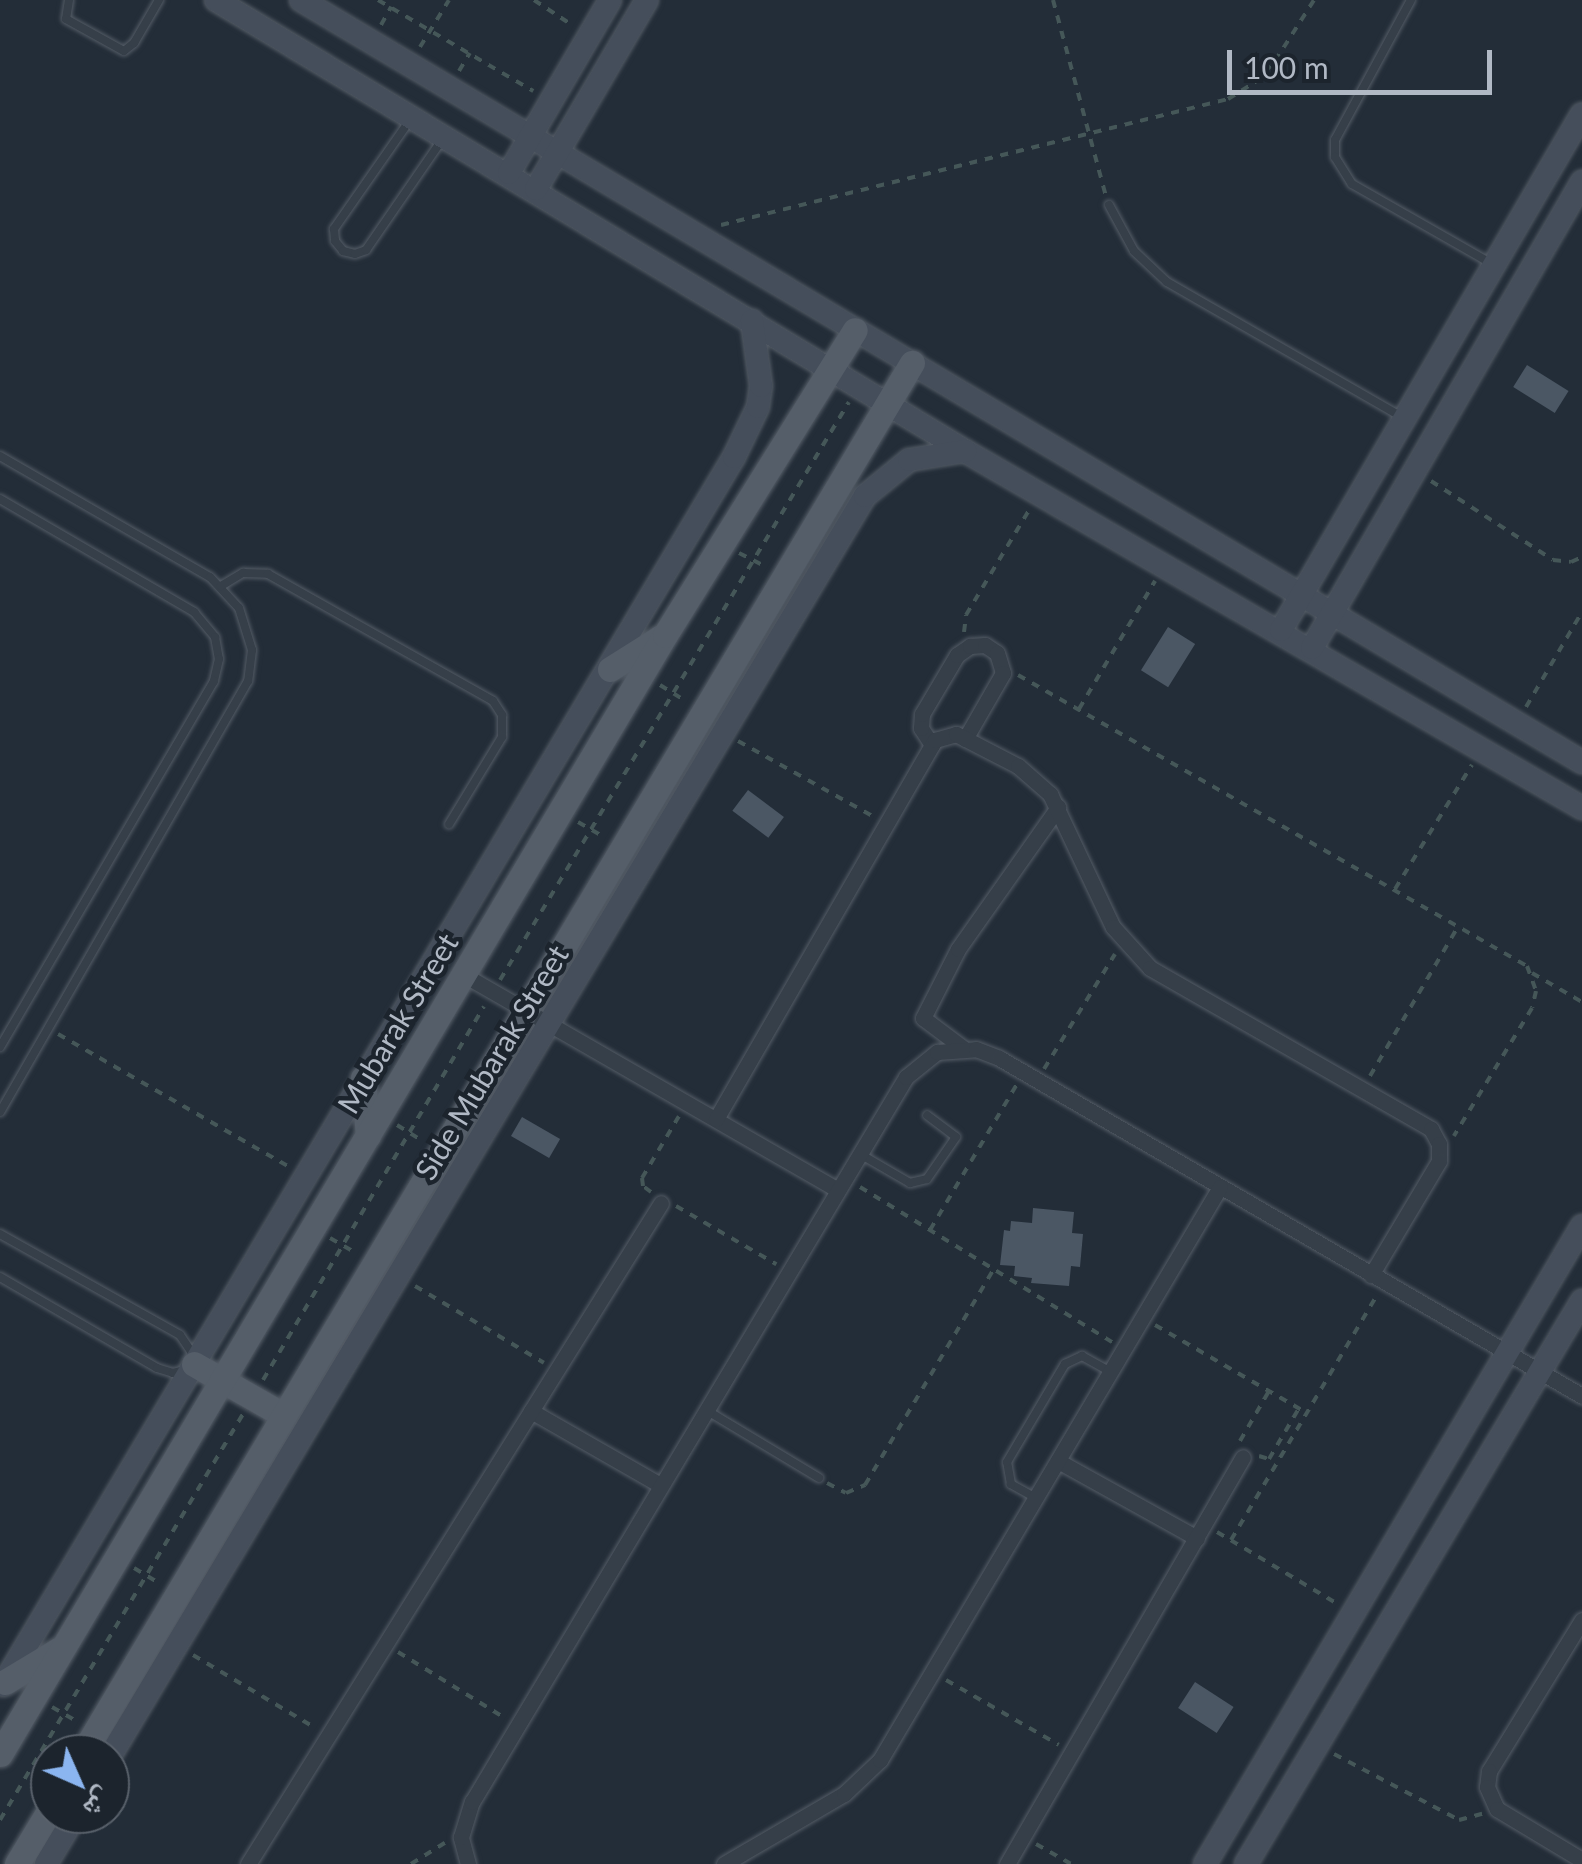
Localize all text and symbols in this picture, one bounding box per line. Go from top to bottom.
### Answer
scale bar [1232,30,1497,92]
text: 100 m [1244,49,1329,85]
street label: Mubarak Street [329,927,465,1119]
street label: Side Mubarak Street [407,938,575,1186]
north arrow [30,1734,130,1834]
text: ش [77,1781,122,1826]

